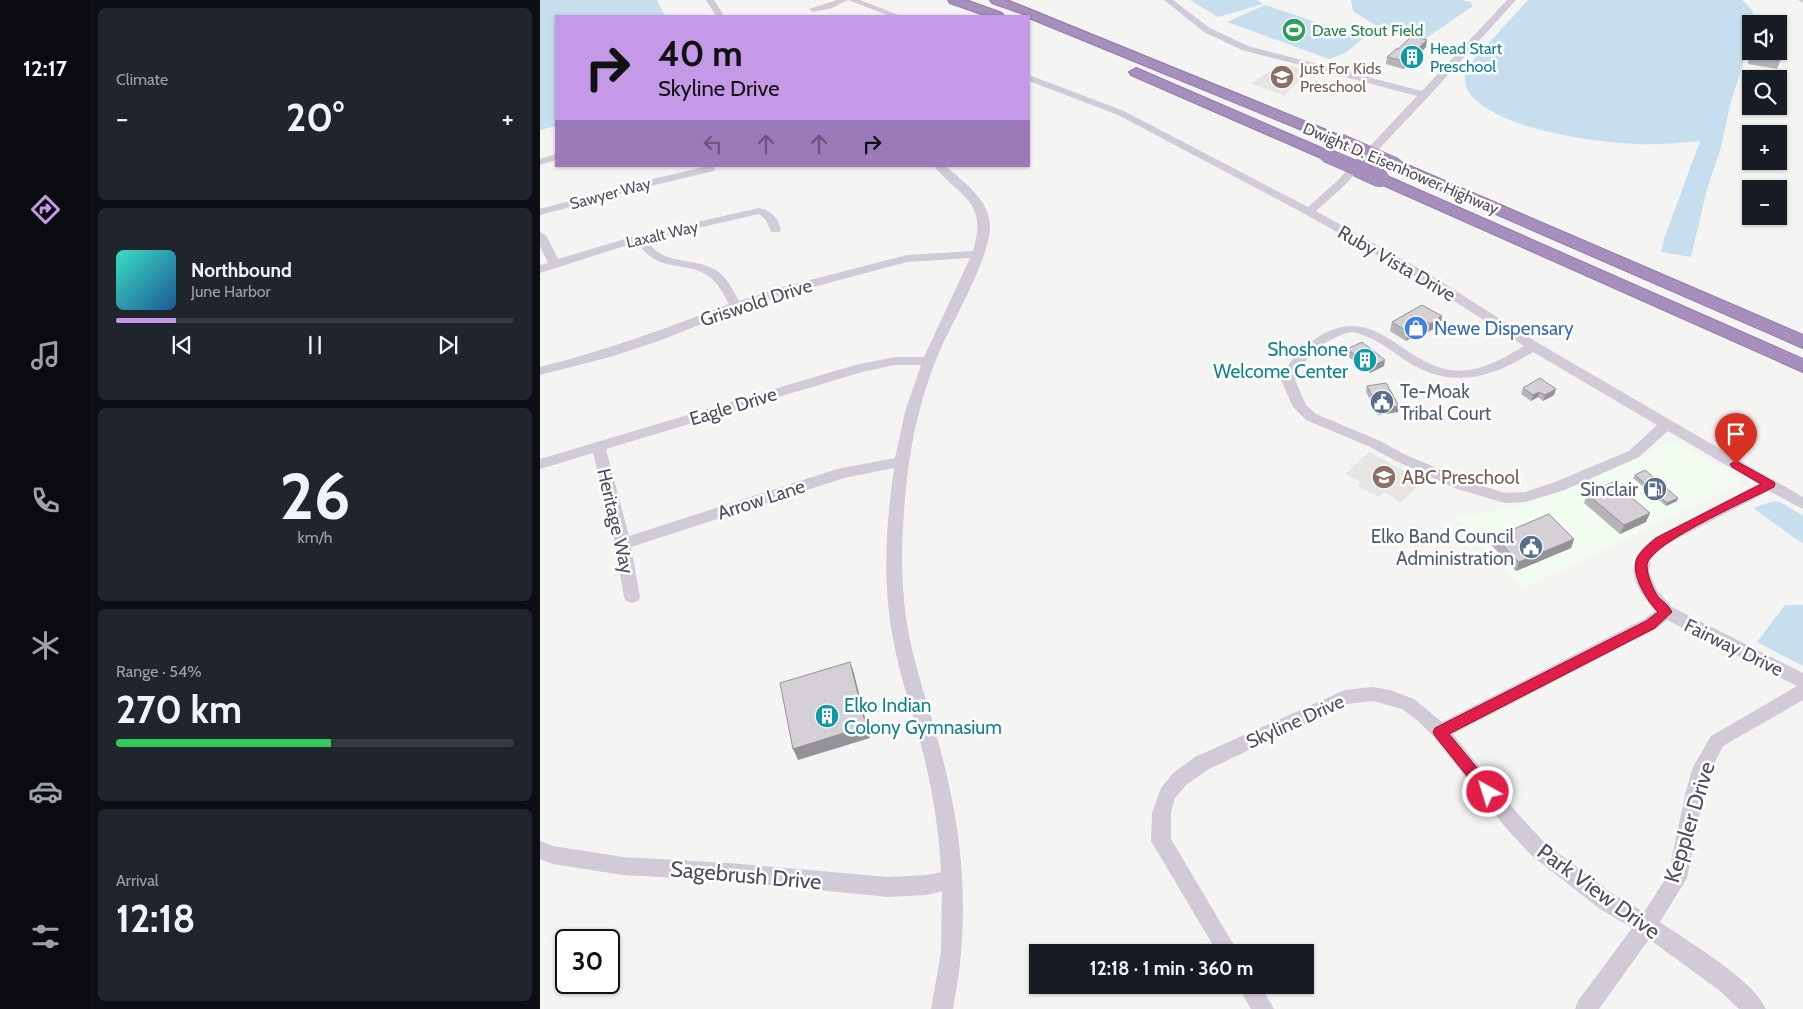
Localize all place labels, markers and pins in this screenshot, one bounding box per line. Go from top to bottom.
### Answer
sports icon: Dave Stout Field [1281,17,1307,43]
place label: Dave Stout Field [1312,21,1423,40]
place label: Head Start Preschool [1430,39,1503,76]
building icon: Head Start Preschool [1399,44,1425,70]
place label: Just For Kids Preschool [1299,59,1382,96]
school or university icon: Just For Kids Preschool [1269,64,1295,90]
shop icon: Newe Dispensary [1403,315,1429,341]
place label: Newe Dispensary [1434,317,1574,340]
place label: Shoshone Welcome Center [1213,338,1348,383]
building icon: Shoshone Welcome Center [1352,347,1378,373]
place label: Te-Moak Tribal Court [1400,380,1492,425]
public building icon: Te-Moak Tribal Court [1369,389,1395,415]
pin [1715,413,1757,464]
school or university icon: ABC Preschool [1371,464,1397,490]
place label: ABC Preschool [1402,466,1520,489]
fuel station icon: Sinclair [1642,476,1668,502]
place label: Sinclair [1580,478,1638,501]
place label: Elko Band Council Administration [1371,525,1515,570]
public building icon: Elko Band Council Administration [1518,534,1544,560]
place label: Elko Indian Colony Gymnasium [844,694,1002,739]
building icon: Elko Indian Colony Gymnasium [814,703,840,729]

